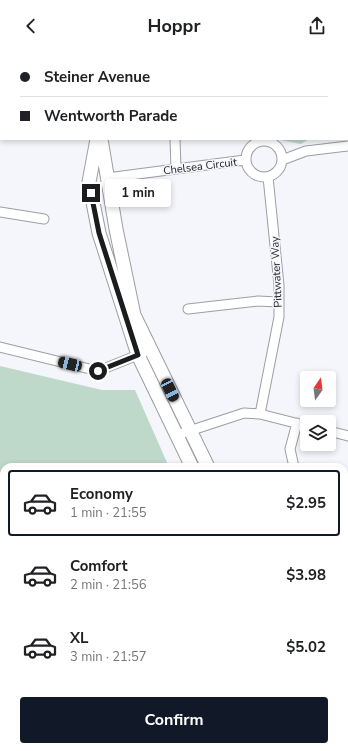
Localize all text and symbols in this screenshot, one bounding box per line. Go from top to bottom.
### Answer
text: Hoppr [148,14,200,38]
icon: back [20,15,42,37]
icon: share [306,15,328,37]
text: Steiner Avenue [44,67,150,87]
text: Wentworth Parade [44,106,178,126]
street label: Chelsea Circuit [162,155,238,178]
callout: 1 min [105,179,171,207]
route end [82,184,100,202]
text: 1 min [121,184,155,202]
street label: Pittwater Way [267,236,286,308]
car [57,355,83,373]
route start [89,362,107,380]
north arrow [300,371,336,407]
map controls [300,371,336,451]
car [159,377,181,403]
button: layers [300,415,336,451]
text: Economy [70,484,133,504]
icon: car [22,485,58,521]
text: $2.95 [286,493,326,513]
text: 1 min · 21:55 [70,504,146,522]
text: Comfort [70,556,127,576]
icon: car [22,557,58,593]
text: $3.98 [286,565,326,585]
text: 2 min · 21:56 [70,576,146,594]
text: XL [70,628,89,648]
icon: car [22,629,58,665]
text: $5.02 [286,637,326,657]
text: 3 min · 21:57 [70,648,146,666]
button: Confirm [20,697,328,743]

